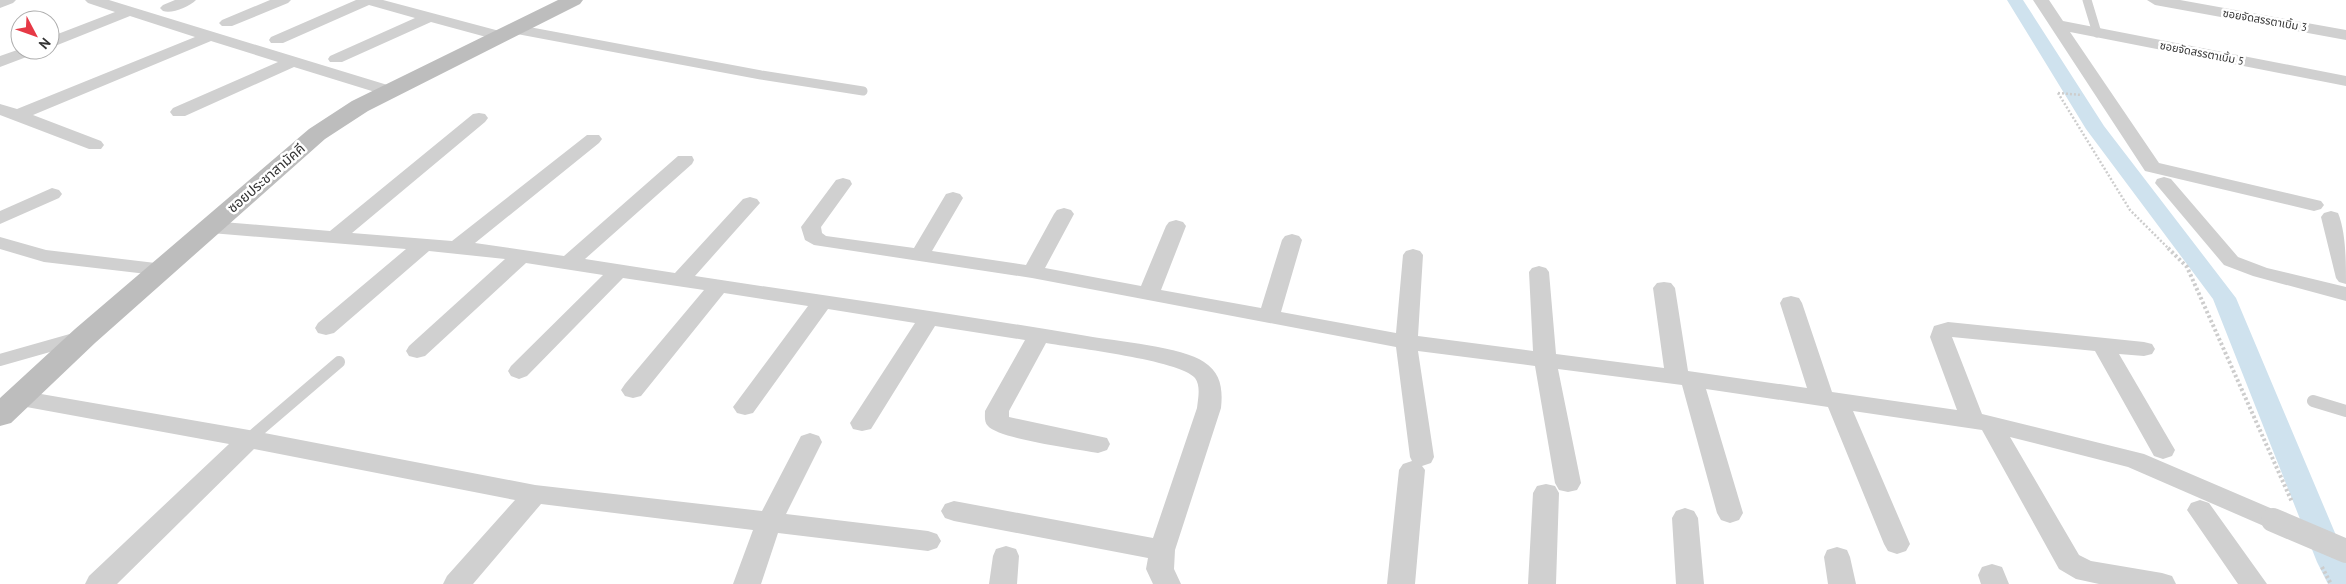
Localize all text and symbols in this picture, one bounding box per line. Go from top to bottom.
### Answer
street label: ซอยจัดสรรตาเบิ้ม 3 [2222,5,2308,34]
north arrow [10,10,60,60]
text: N [35,34,55,53]
street label: ซอยจัดสรรตาเบิ้ม 5 [2159,38,2245,68]
street label: ซอยประชาสามัคคี [223,139,309,217]

